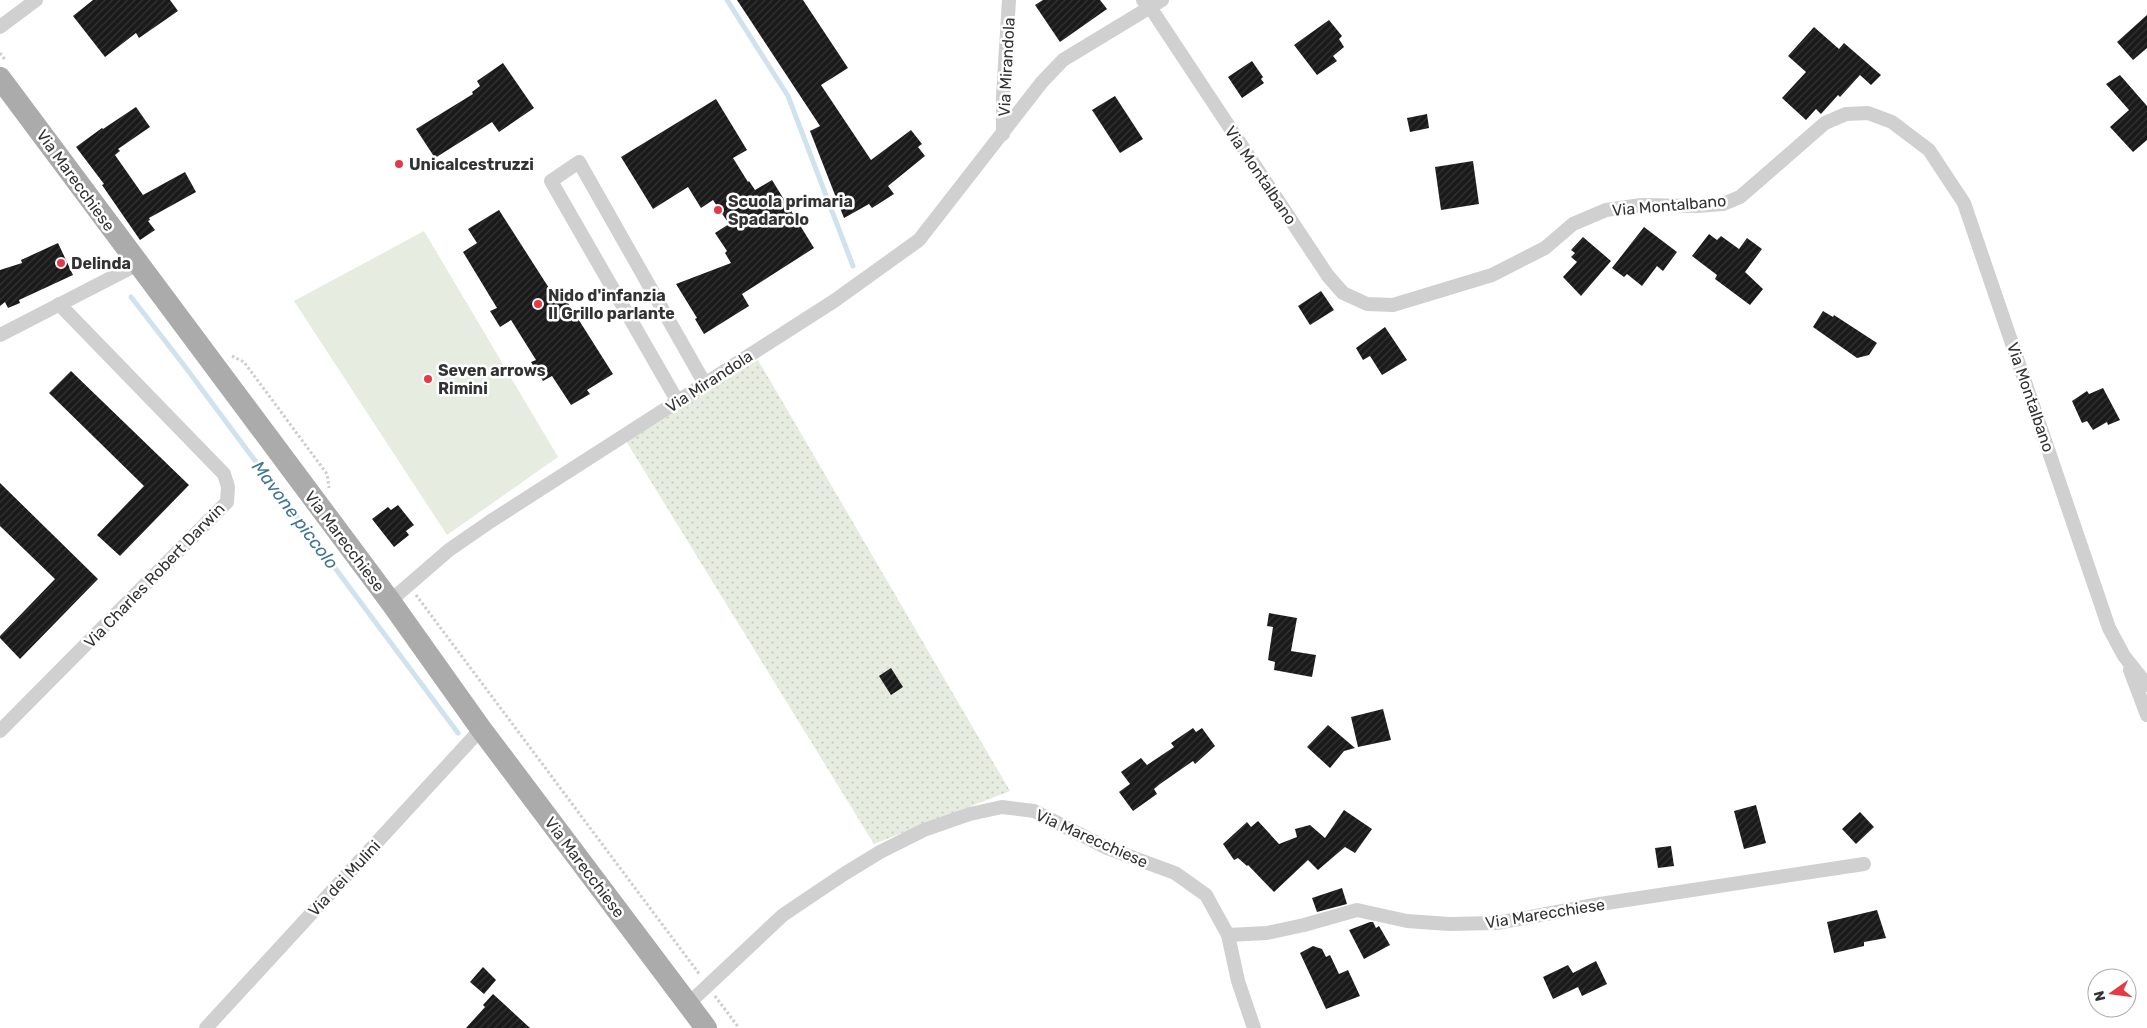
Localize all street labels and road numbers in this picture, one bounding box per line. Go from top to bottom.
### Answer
street label: Via Mirandola [994,17,1019,117]
street label: Via Montalbano [1221,122,1301,228]
street label: Via Marecchiese [32,126,119,235]
street label: Via Montalbano [1611,191,1727,220]
street label: Via Montalbano [2003,340,2058,454]
street label: Via Mirandola [662,346,756,416]
street label: Via Marecchiese [301,487,389,595]
street label: Via Charles Robert Darwin [80,499,229,652]
street label: Via Marecchiese [1033,805,1151,872]
street label: Via Marecchiese [541,813,629,921]
street label: Via dei Mulini [304,836,384,920]
street label: Via Marecchiese [1484,895,1606,932]

